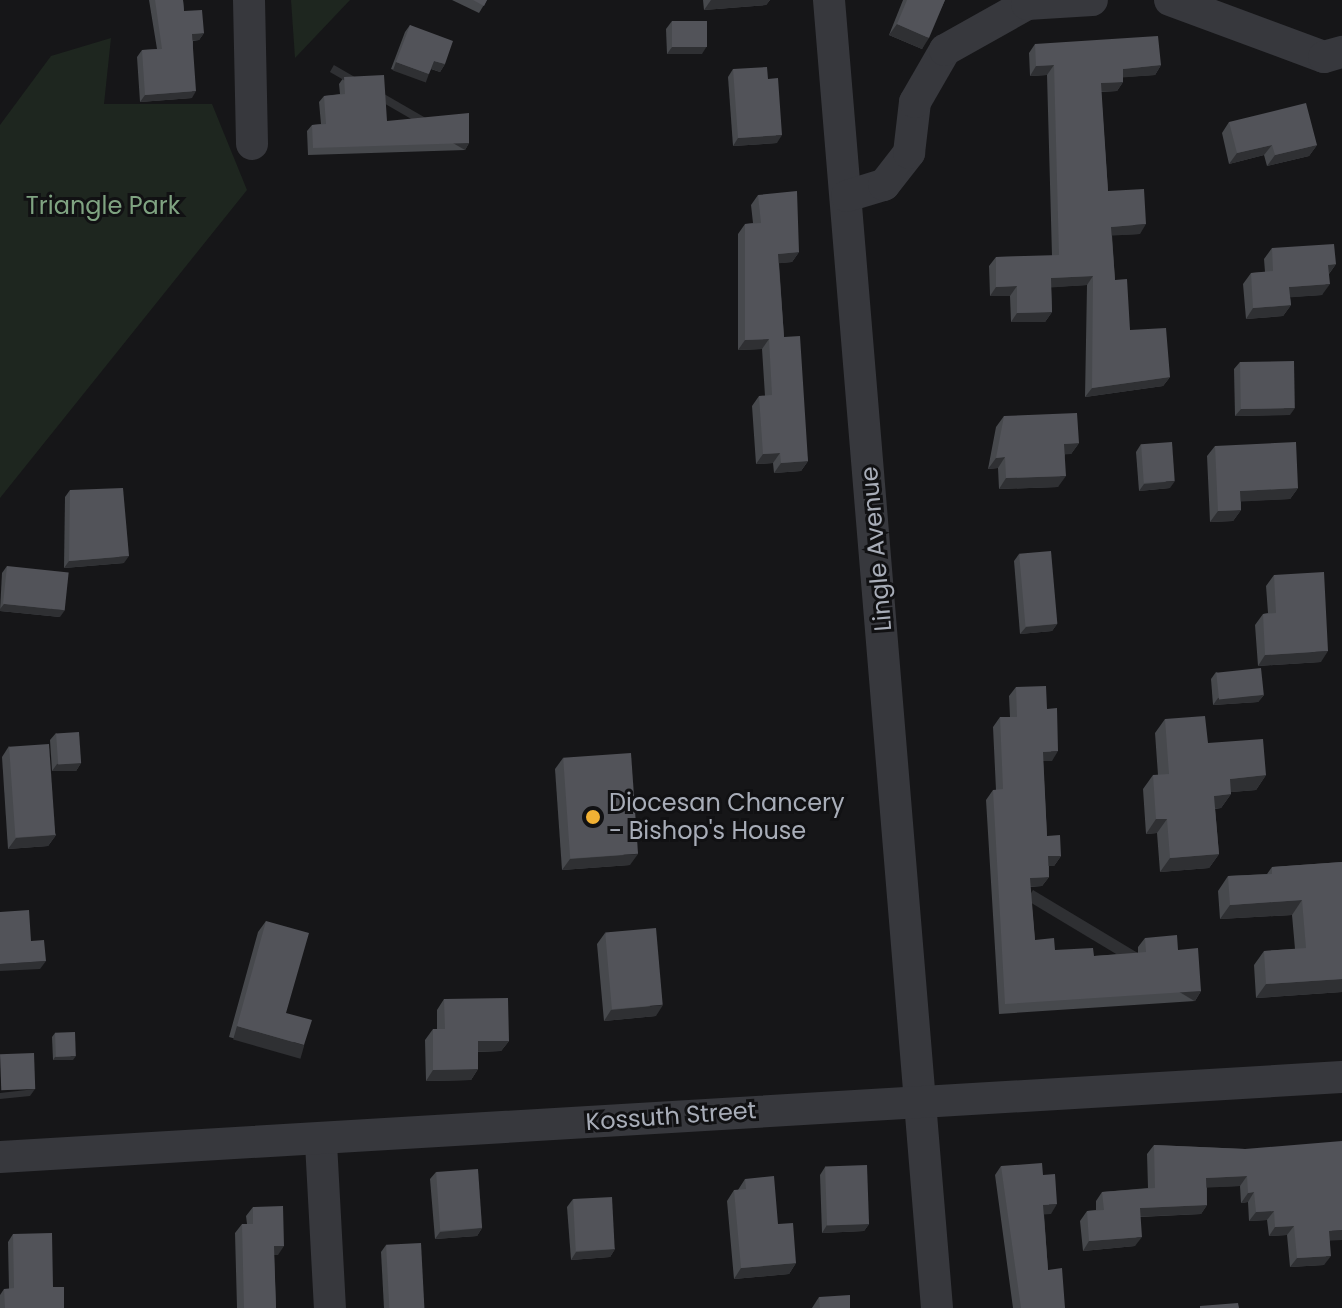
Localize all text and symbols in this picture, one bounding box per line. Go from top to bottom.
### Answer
park label: Triangle Park [26,192,180,220]
street label: Lingle Avenue [854,465,898,633]
place label: Diocesan Chancery - Bishop's House [609,789,845,845]
marker: Diocesan Chancery - Bishop's House [584,808,602,826]
street label: Kossuth Street [585,1096,757,1136]

